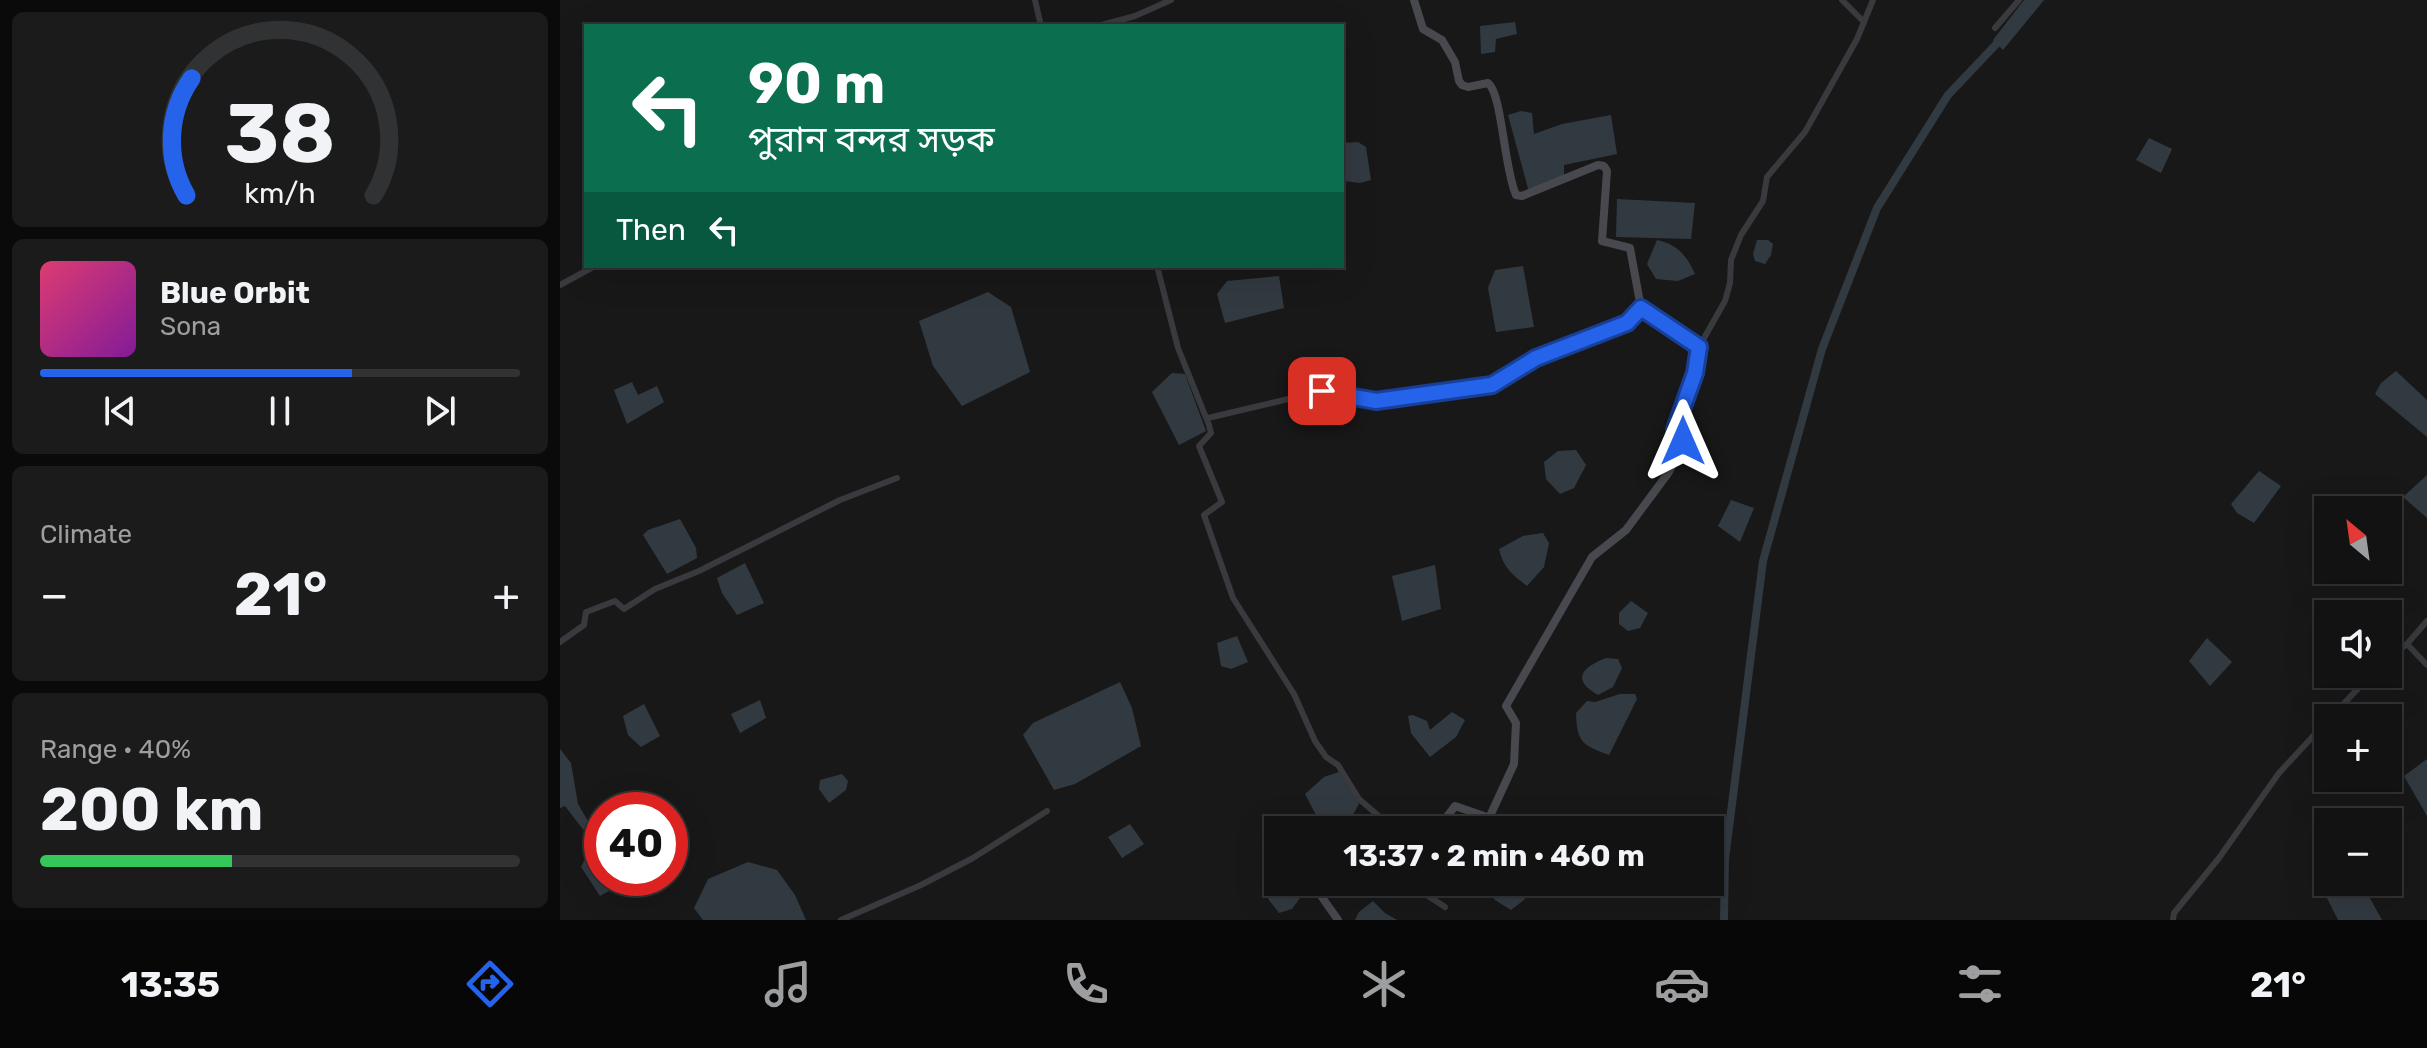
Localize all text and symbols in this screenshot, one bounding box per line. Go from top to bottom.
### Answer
text: 90 m [748,51,885,117]
icon: left [616,56,720,160]
text: 38 [224,83,336,182]
text: পুরান বন্দর সড়ক [748,118,995,161]
text: km/h [244,176,316,210]
icon: left [702,208,746,252]
text: Then [616,212,686,248]
text: Blue Orbit [160,275,310,311]
text: Sona [160,311,221,342]
pin [1288,357,1356,425]
icon: arrive [1300,369,1344,413]
icon: previous [98,389,142,433]
icon: pause [258,389,302,433]
icon: next [418,389,462,433]
position arrow [1641,399,1725,483]
north arrow [2314,496,2402,584]
map controls [2314,496,2402,896]
text: Climate [40,519,132,550]
text: 21° [234,559,327,630]
text: − [40,569,69,621]
text: + [493,569,520,621]
button: sound [2314,600,2402,688]
button: + [2314,704,2402,792]
text: Range · 40% [40,734,191,765]
text: 200 km [40,774,263,845]
speed limit sign: 40 [584,792,688,896]
button: − [2314,808,2402,896]
text: 13:37 · 2 min · 460 m [1343,838,1645,874]
icon: directions [462,956,518,1012]
icon: music [760,956,816,1012]
icon: phone [1058,956,1114,1012]
icon: climate [1356,956,1412,1012]
icon: car [1654,956,1710,1012]
icon: filters [1952,956,2008,1012]
text: 13:35 [121,963,220,1006]
text: 21° [2250,963,2306,1006]

